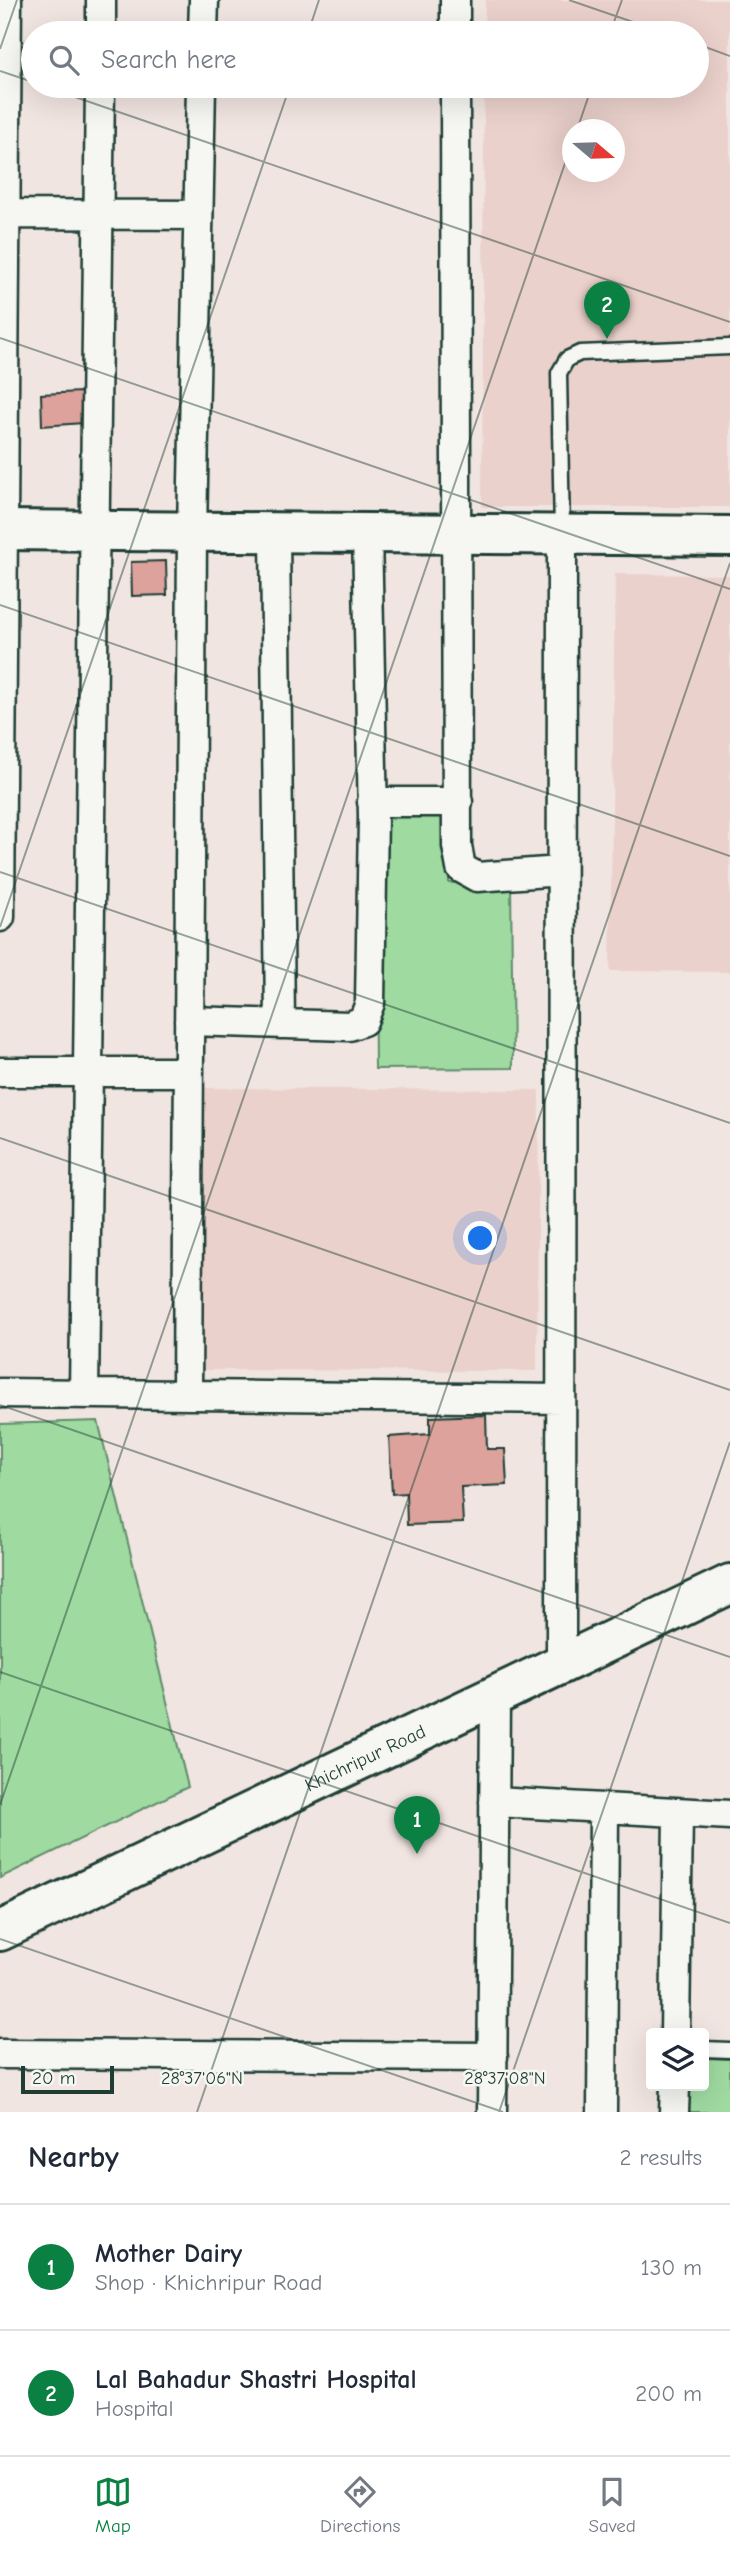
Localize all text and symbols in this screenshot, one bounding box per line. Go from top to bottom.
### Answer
search box [21,21,709,98]
icon: search [45,41,83,79]
text: Search here [101,45,236,75]
north arrow [562,119,625,182]
pin: 2 [584,281,630,339]
your location [463,1221,497,1255]
street label: Khichripur Road [301,1720,429,1797]
pin: 1 [394,1796,440,1854]
map controls [646,2028,709,2091]
button: layers [646,2028,709,2091]
scale bar [21,2063,114,2095]
text: 20 m [32,2067,76,2089]
text: 28°37'06"N [161,2068,243,2089]
text: 28°37'08"N [464,2068,546,2089]
text: Nearby [28,2140,119,2175]
text: 2 results [620,2144,702,2171]
text: Mother Dairy [95,2239,242,2269]
text: 1 [46,2254,56,2281]
text: 130 m [641,2254,702,2281]
text: Shop · Khichripur Road [95,2269,322,2296]
text: Lal Bahadur Shastri Hospital [95,2365,417,2395]
text: 2 [45,2380,57,2407]
text: 200 m [635,2380,702,2407]
text: Hospital [95,2395,173,2422]
tab: Map [94,2473,132,2537]
tab: Directions [320,2473,400,2537]
tab: Saved [589,2473,636,2537]

